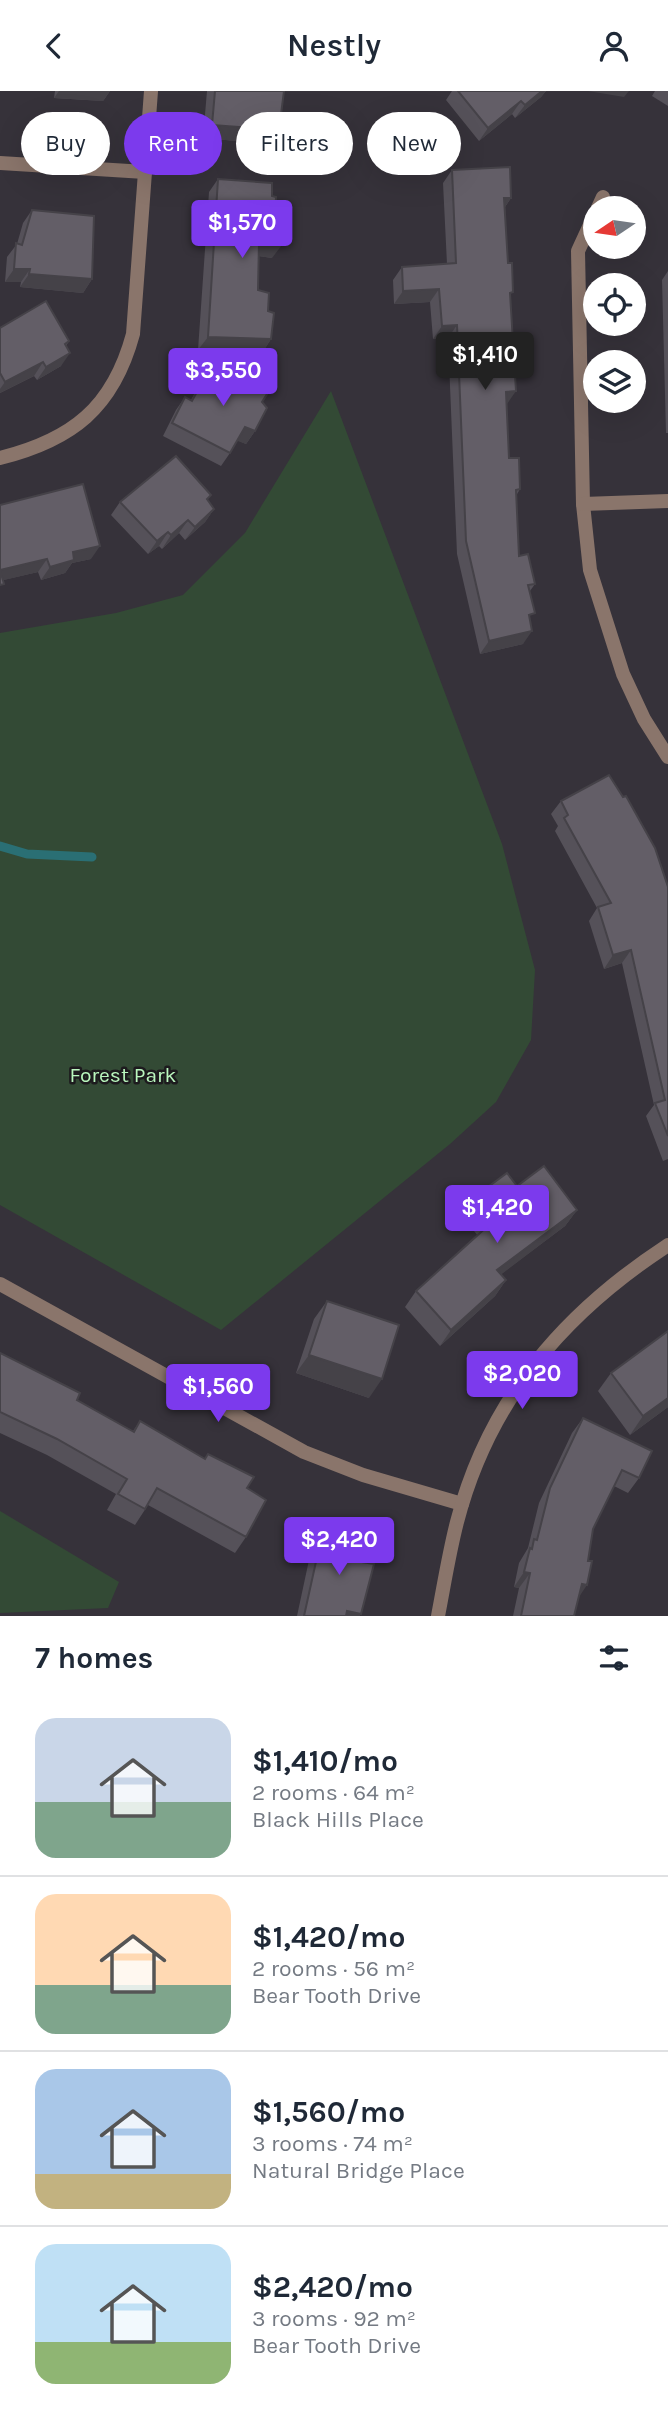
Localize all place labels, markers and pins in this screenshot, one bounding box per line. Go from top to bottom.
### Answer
pin: $1,570 [185,201,299,260]
pin: $1,410 [428,333,542,392]
pin: $3,550 [166,349,280,408]
pin: $1,420 [440,1185,554,1245]
pin: $2,020 [465,1351,579,1411]
pin: $1,560 [161,1365,275,1424]
pin: $2,420 [282,1517,396,1577]

